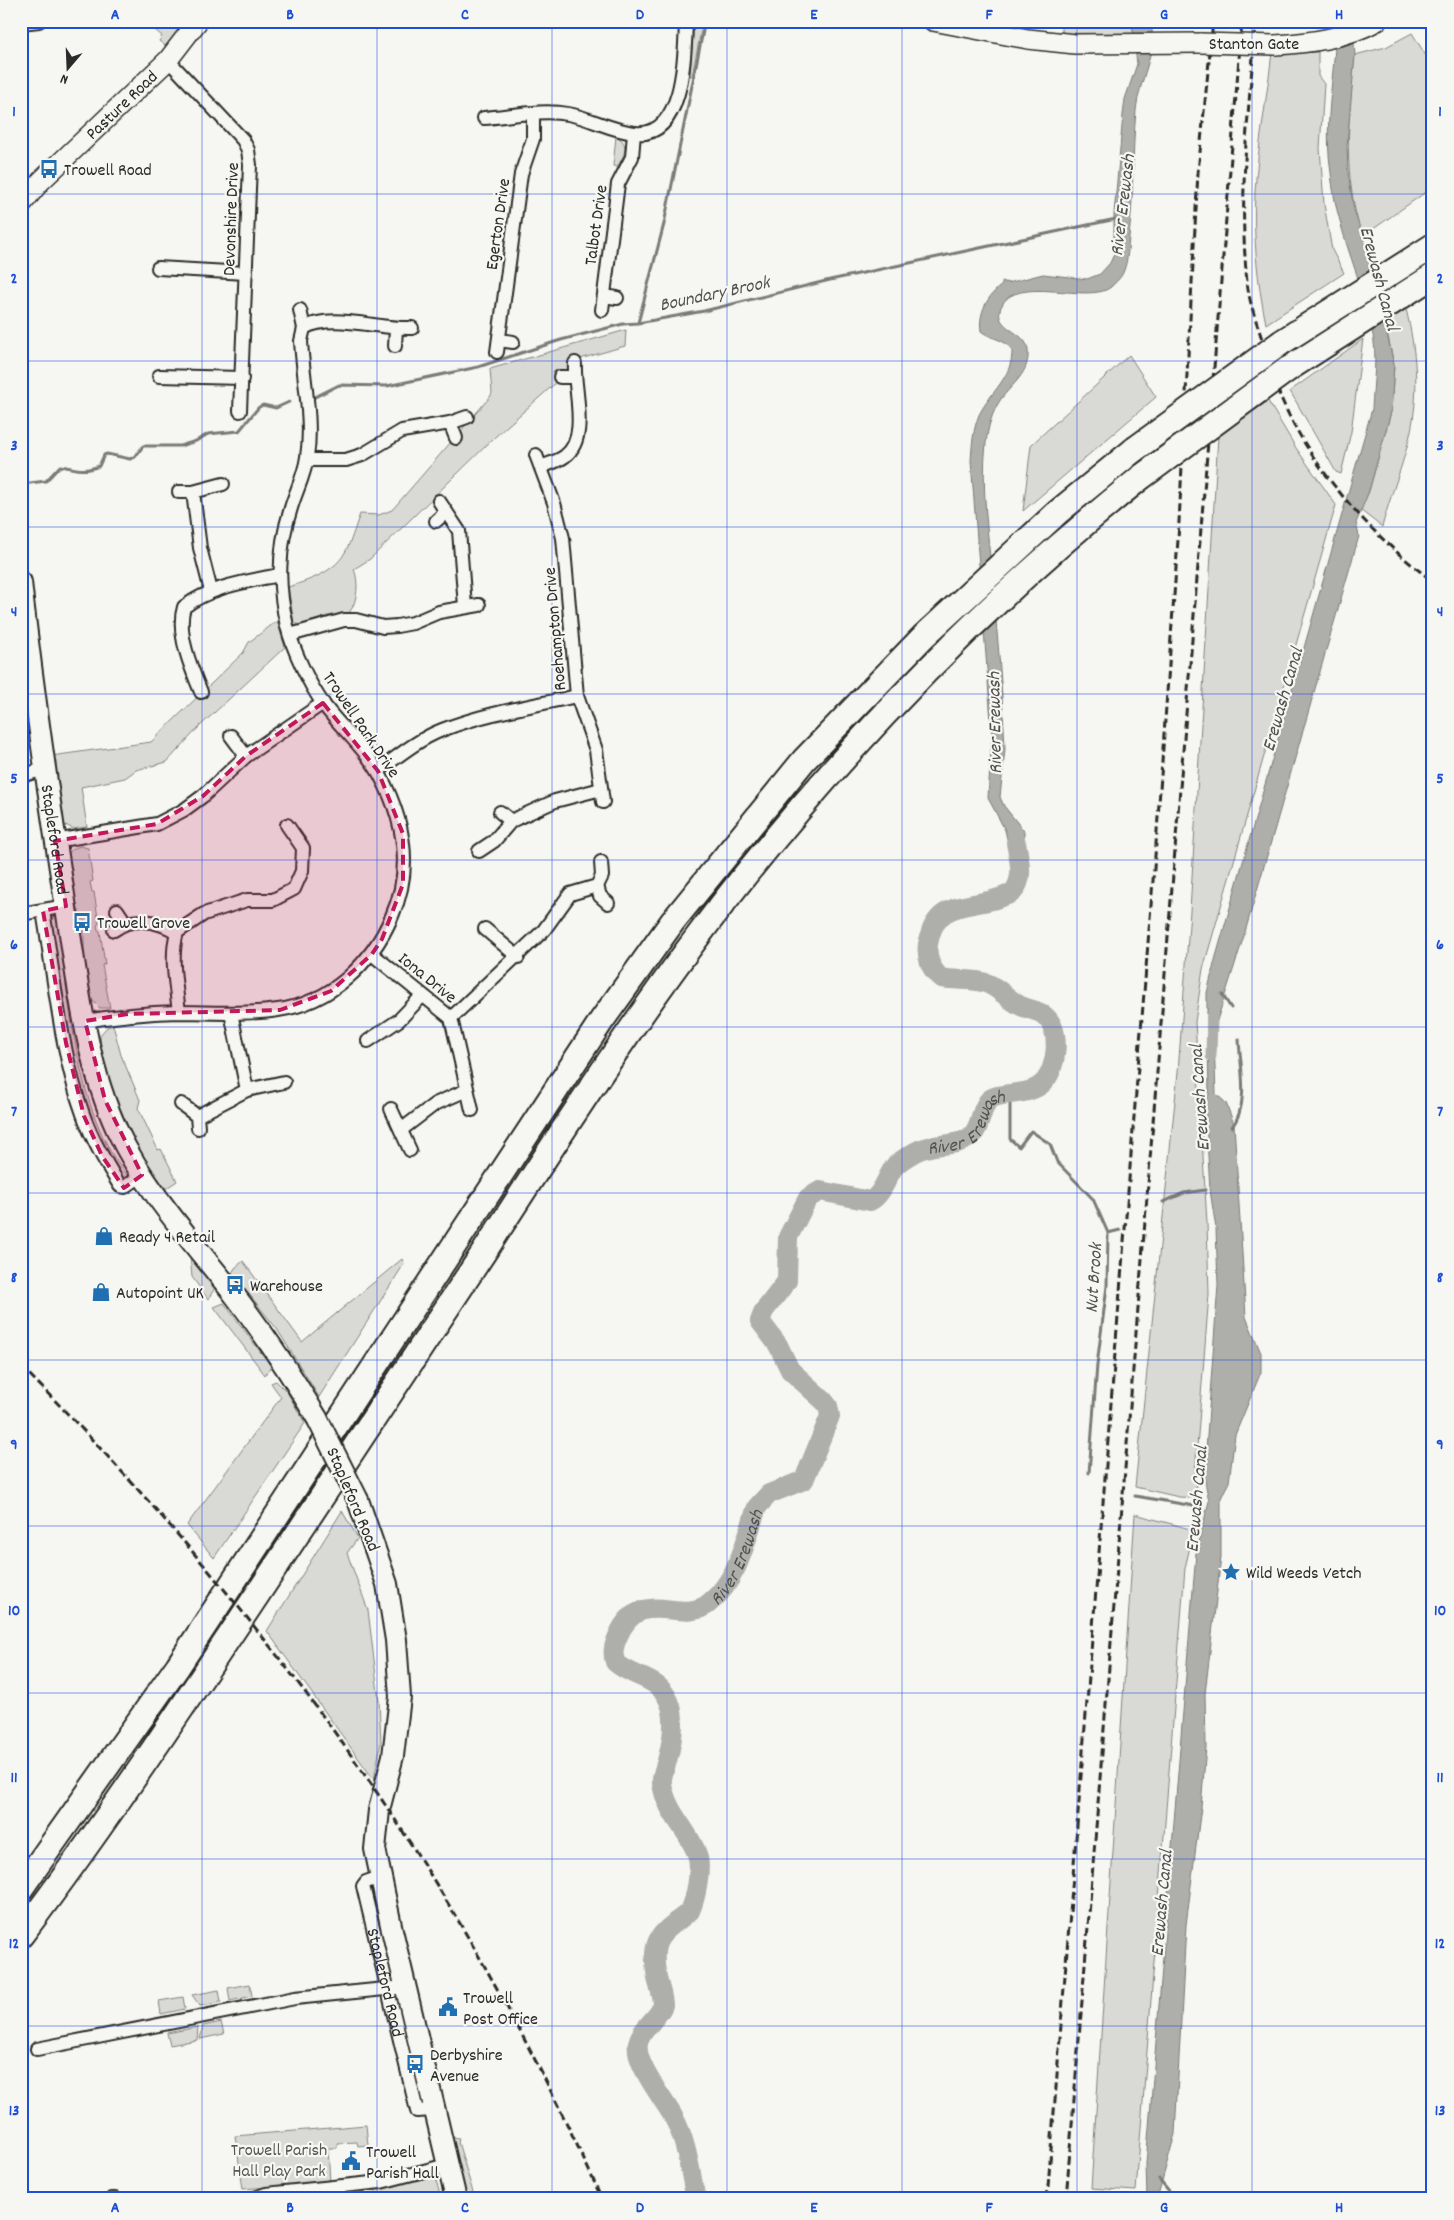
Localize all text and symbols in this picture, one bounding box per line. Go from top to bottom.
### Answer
text: A [111,4,120,27]
text: B [286,4,294,27]
text: C [461,4,469,27]
text: D [636,4,645,27]
text: E [810,4,818,27]
text: F [985,4,993,27]
text: G [1160,4,1168,27]
text: H [1335,4,1343,27]
street label: Stanton Gate [1209,33,1299,58]
north arrow [42,42,92,92]
street label: Pasture Road [81,66,165,147]
text: N [58,68,71,89]
text: 1 [12,101,16,124]
text: 1 [1438,101,1442,124]
water label: River Erewash [1105,152,1144,258]
bus stop icon: Trowell Road [38,158,60,180]
place label: Trowell Road [64,159,152,184]
street label: Devonshire Drive [218,162,247,276]
street label: Egerton Drive [481,177,518,272]
street label: Talbot Drive [579,183,616,267]
water label: Erewash Canal [1351,224,1405,335]
text: 2 [11,268,18,291]
text: 2 [1437,268,1444,291]
water label: Boundary Brook [657,270,775,320]
text: 3 [10,435,18,458]
text: 3 [1436,435,1444,458]
street label: Roehampton Drive [539,566,574,692]
text: 4 [11,601,17,624]
text: 4 [1437,601,1443,624]
water label: Erewash Canal [1257,644,1312,755]
street label: Trowell Park Drive [315,667,405,784]
water label: River Erewash [982,670,1011,774]
text: 5 [10,768,18,791]
text: 5 [1436,768,1444,791]
street label: Stapleford Road [32,783,74,897]
bus stop icon: Trowell Grove [71,911,93,933]
place label: Trowell Grove [97,912,190,937]
text: 6 [10,934,18,957]
text: 6 [1436,934,1444,957]
street label: Iona Drive [392,947,461,1010]
water label: Erewash Canal [1184,1042,1219,1152]
water label: River Erewash [926,1085,1009,1164]
text: 7 [11,1101,17,1124]
text: 7 [1437,1101,1443,1124]
shop icon: Ready 4 Retail [93,1225,115,1247]
place label: Ready 4 Retail [119,1226,216,1251]
water label: Nut Brook [1080,1240,1112,1314]
text: 8 [11,1267,18,1290]
text: 8 [1437,1267,1444,1290]
bus stop icon: Warehouse [224,1274,246,1296]
place label: Warehouse [250,1275,323,1300]
shop icon: Autopoint UK [90,1281,112,1303]
place label: Autopoint UK [116,1282,204,1307]
text: 9 [10,1434,18,1457]
text: 9 [1436,1434,1444,1457]
water label: Erewash Canal [1180,1443,1217,1554]
street label: Stapleford Road [319,1444,385,1556]
water label: River Erewash [705,1506,773,1613]
place icon: Wild Weeds Vetch [1220,1561,1242,1583]
place label: Wild Weeds Vetch [1246,1562,1362,1587]
text: 10 [8,1600,20,1623]
text: 10 [1434,1600,1446,1623]
text: 11 [10,1767,18,1790]
text: 11 [1436,1767,1444,1790]
water label: Erewash Canal [1145,1847,1182,1958]
street label: Stapleford Road [359,1926,409,2040]
text: 12 [9,1933,19,1956]
text: 12 [1435,1933,1445,1956]
place label: Trowell Post Office [463,1987,538,2033]
public building icon: Trowell Post Office [437,1996,459,2018]
place label: Derbyshire Avenue [430,2044,503,2090]
bus stop icon: Derbyshire Avenue [404,2053,426,2075]
text: 13 [9,2100,19,2123]
text: 13 [1435,2100,1445,2123]
park label: Trowell Parish Hall Play Park [231,2139,327,2185]
place label: Trowell Parish Hall [366,2141,439,2187]
public building icon: Trowell Parish Hall [340,2150,362,2172]
text: A [111,2197,120,2220]
text: B [286,2197,294,2220]
text: C [461,2197,469,2220]
text: D [636,2197,645,2220]
text: E [810,2197,818,2220]
text: F [985,2197,993,2220]
text: G [1160,2197,1168,2220]
text: H [1335,2197,1343,2220]

